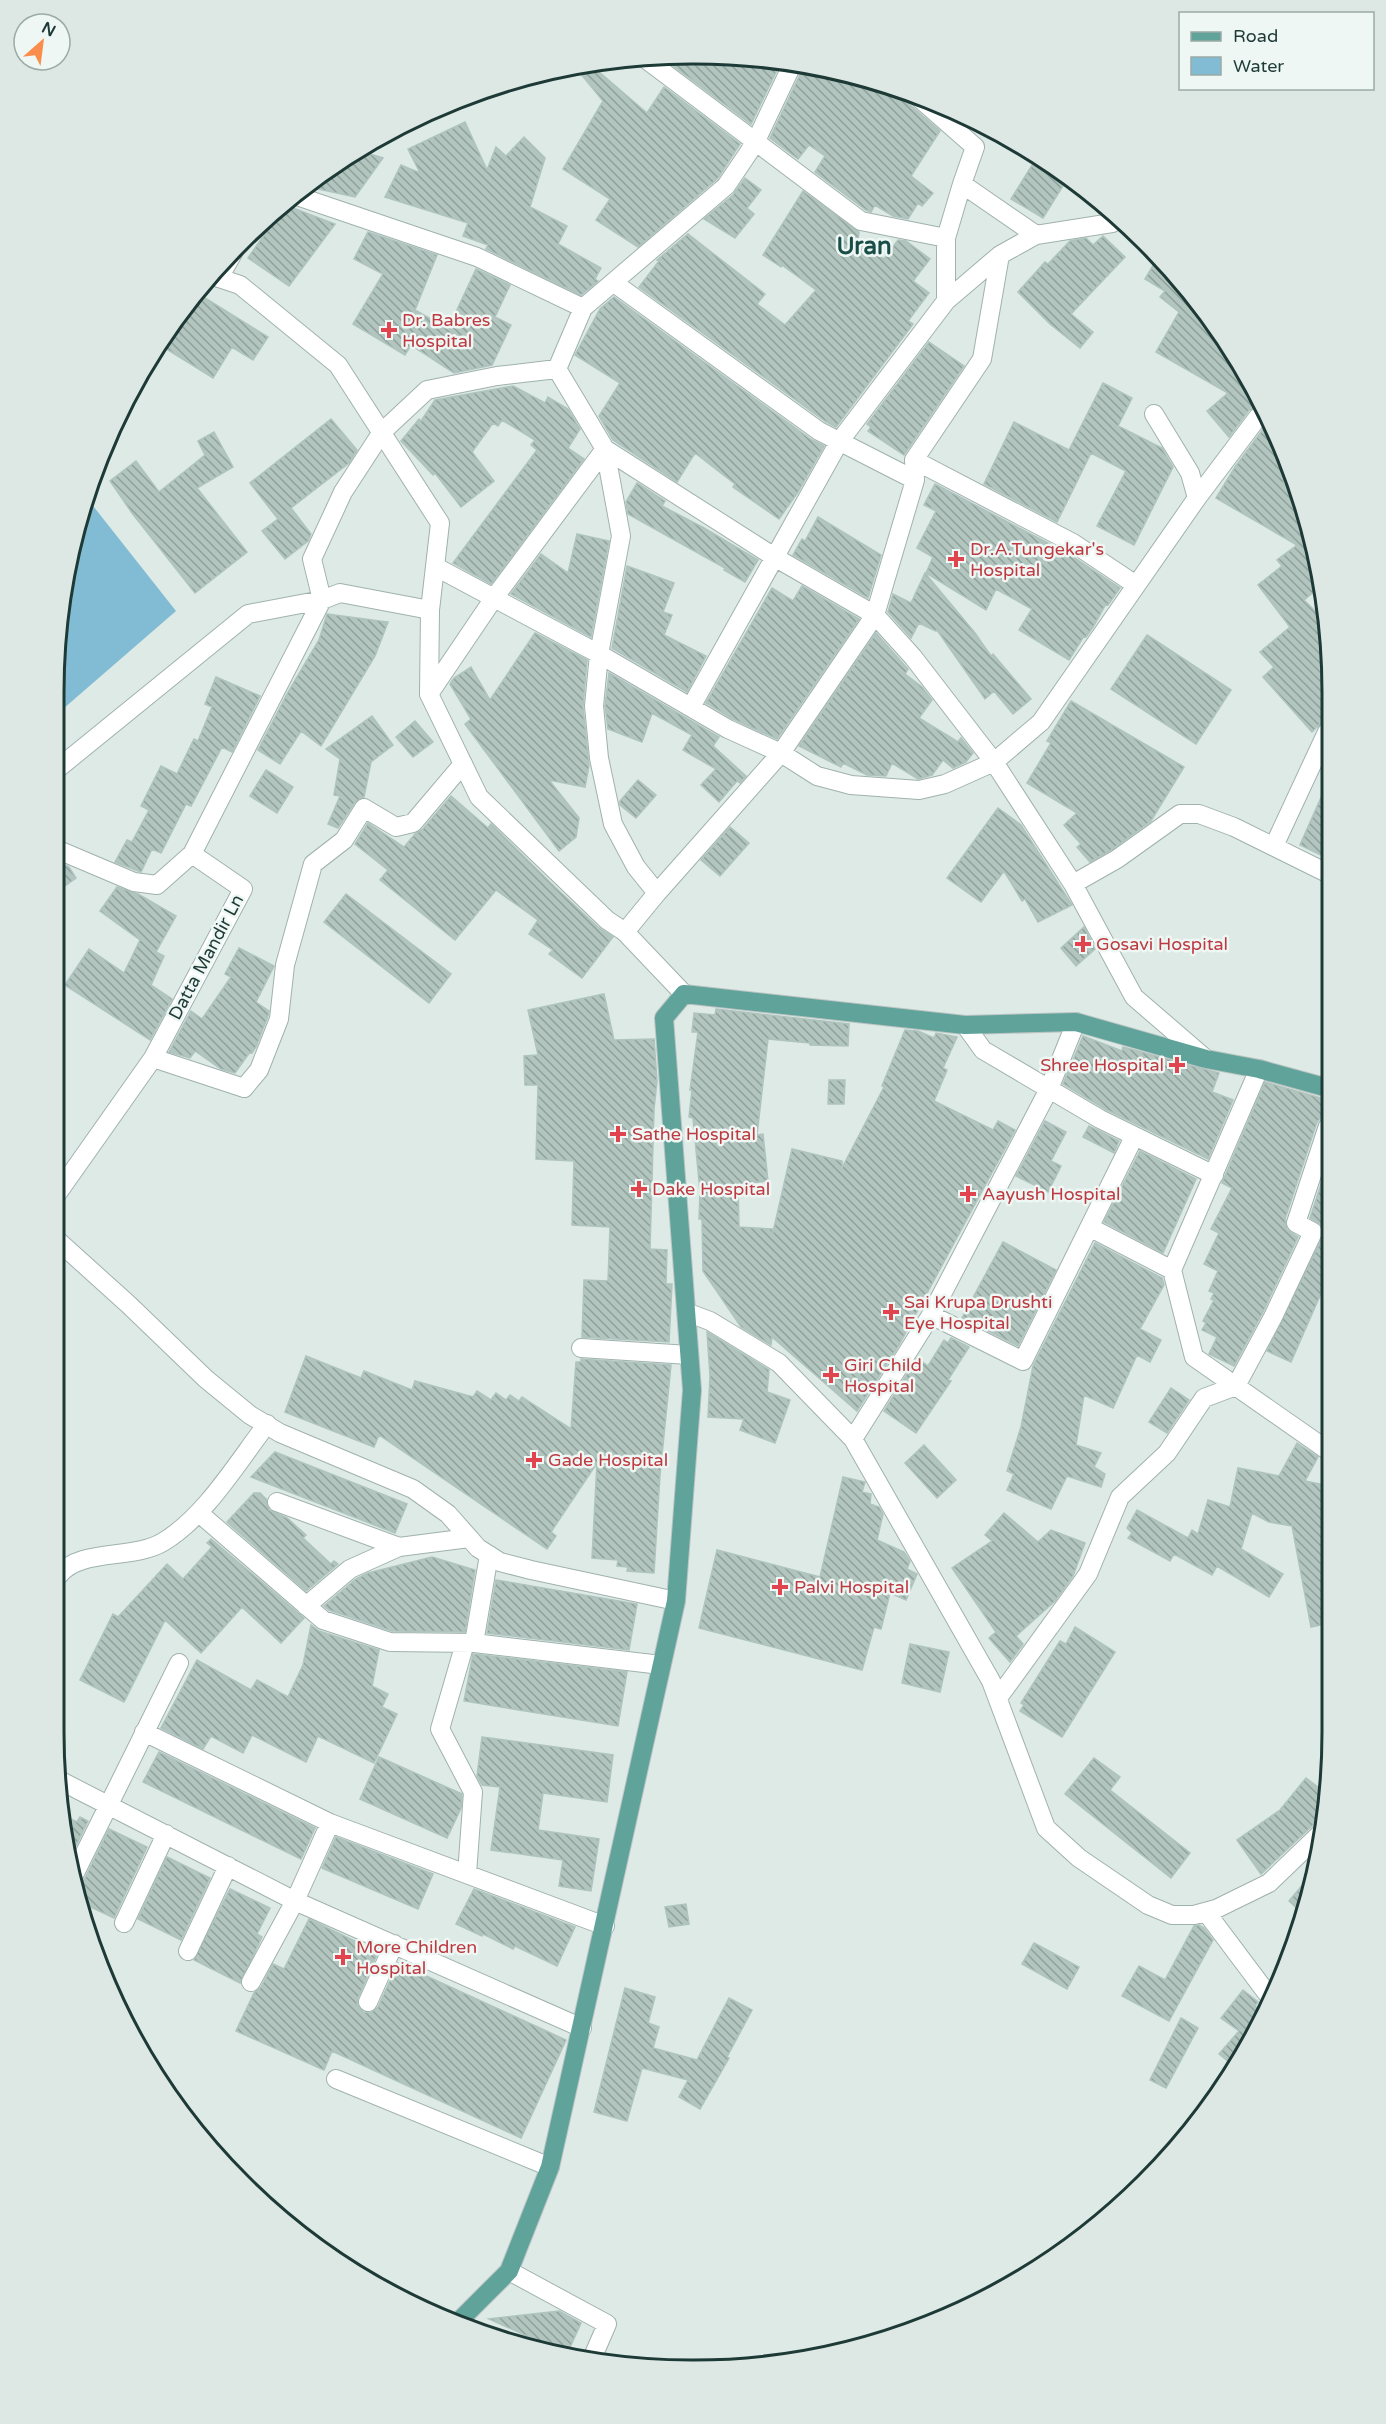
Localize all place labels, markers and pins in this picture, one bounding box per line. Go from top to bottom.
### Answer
place label: Dr. Babres Hospital [402,309,490,352]
marker: Dr. Babres Hospital [380,321,398,339]
place label: Dr.A.Tungekar's Hospital [970,538,1104,581]
marker: Dr.A.Tungekar's Hospital [947,550,965,568]
place label: Gosavi Hospital [1096,933,1228,955]
marker: Gosavi Hospital [1074,935,1092,953]
place label: Shree Hospital [1040,1054,1164,1076]
marker: Shree Hospital [1168,1056,1186,1074]
place label: Sathe Hospital [632,1123,756,1145]
marker: Sathe Hospital [609,1125,627,1143]
place label: Dake Hospital [652,1178,770,1200]
marker: Dake Hospital [630,1180,648,1198]
place label: Aayush Hospital [982,1183,1121,1205]
marker: Aayush Hospital [959,1185,977,1203]
place label: Sai Krupa Drushti Eye Hospital [904,1291,1052,1334]
marker: Sai Krupa Drushti Eye Hospital [882,1303,900,1321]
place label: Giri Child Hospital [844,1354,922,1397]
marker: Giri Child Hospital [822,1366,840,1384]
place label: Gade Hospital [548,1449,668,1471]
marker: Gade Hospital [525,1451,543,1469]
place label: Palvi Hospital [794,1576,909,1598]
marker: Palvi Hospital [771,1578,789,1596]
place label: More Children Hospital [356,1936,477,1979]
marker: More Children Hospital [334,1948,352,1966]

